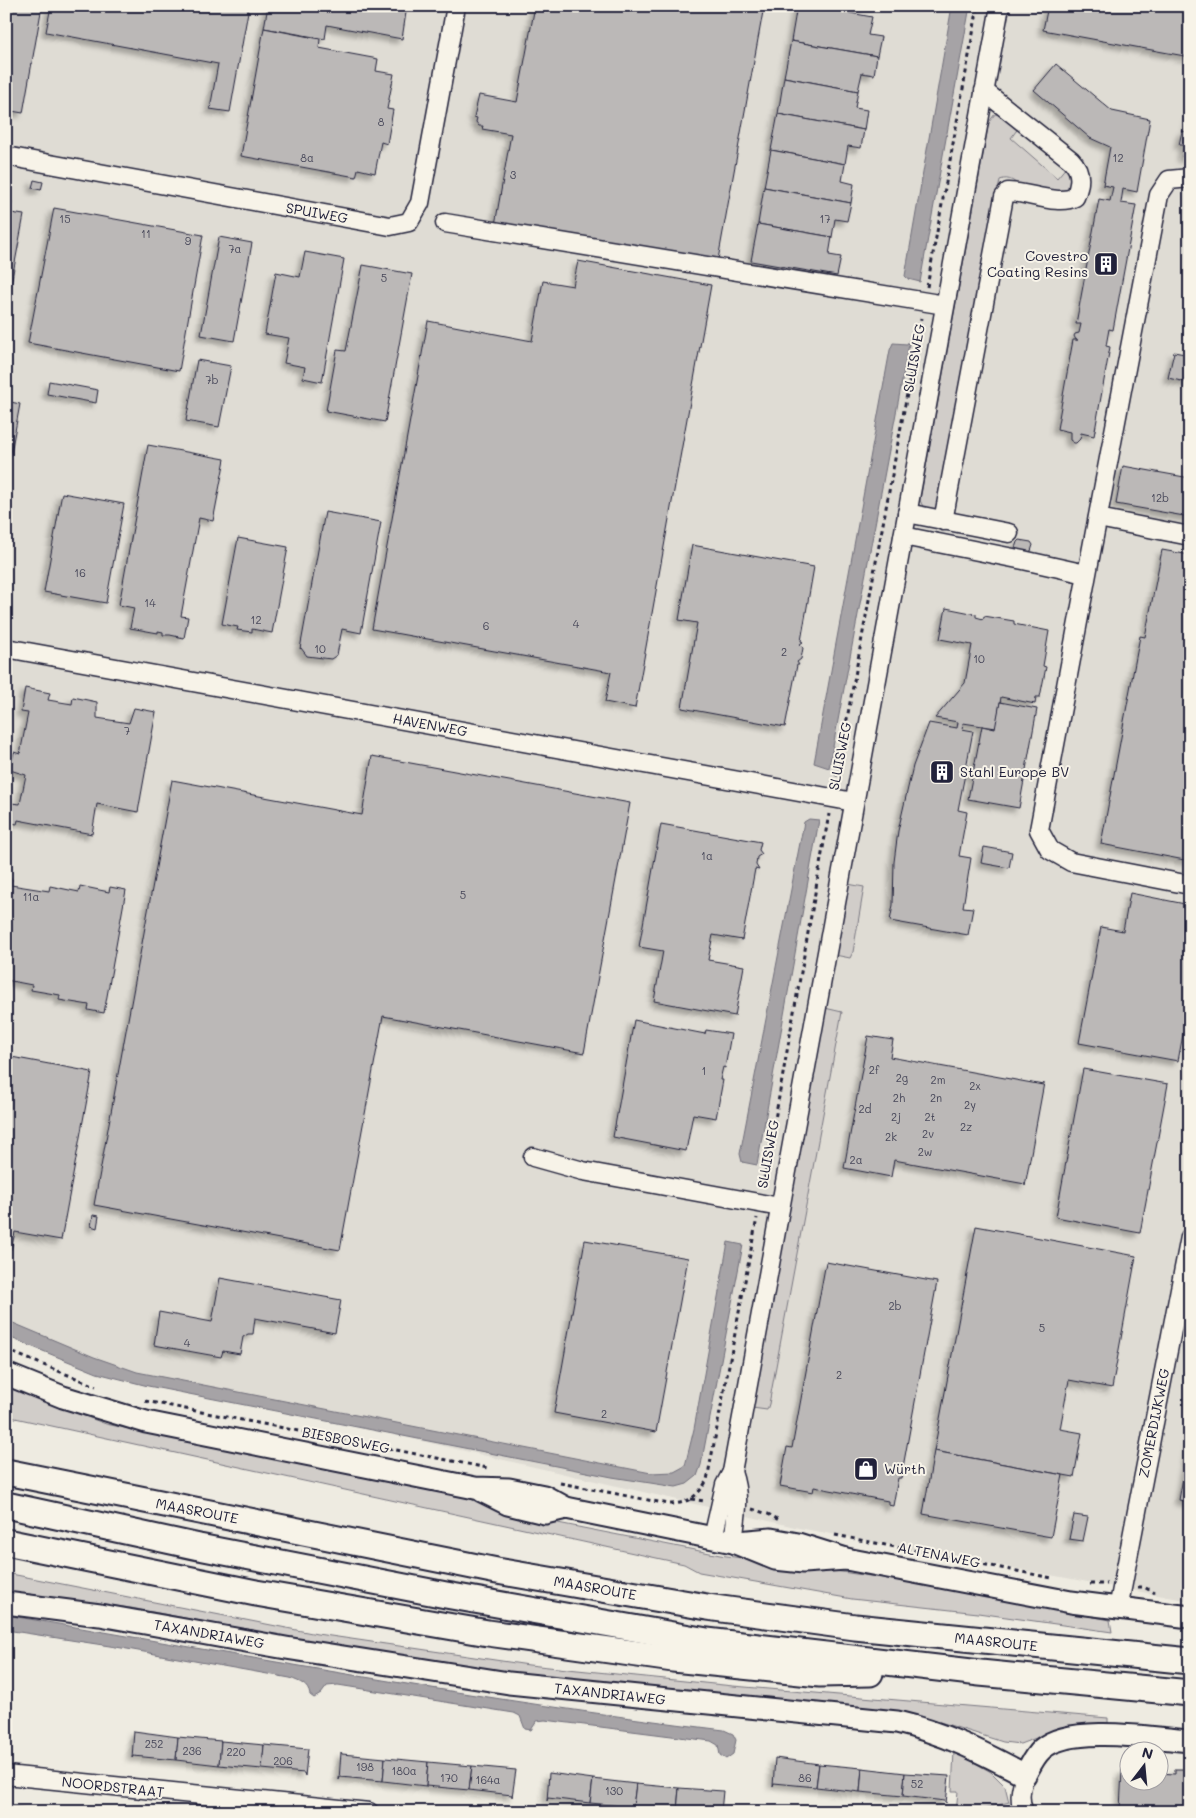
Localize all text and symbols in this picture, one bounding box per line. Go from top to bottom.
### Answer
house number: 8 [378,114,385,129]
house number: 8a [300,150,314,165]
house number: 12 [1112,150,1124,165]
house number: 3 [510,167,517,182]
street label: SPUIWEG [285,198,350,227]
house number: 15 [59,211,71,226]
house number: 17 [819,211,831,226]
house number: 11 [141,226,151,241]
house number: 9 [185,233,192,248]
house number: 7a [229,241,242,256]
place label: Covestro Coating Resins [987,246,1088,281]
building icon: Covestro Coating Resins [1093,251,1119,277]
house number: 5 [381,270,387,285]
street label: SLUISWEG [898,322,929,394]
house number: 7b [205,372,219,387]
house number: 12b [1151,490,1169,505]
house number: 16 [74,565,86,580]
house number: 14 [144,595,156,610]
house number: 12 [250,612,262,627]
house number: 4 [573,616,580,631]
house number: 6 [483,618,489,633]
house number: 10 [314,641,326,656]
house number: 2 [781,644,787,659]
house number: 10 [973,651,985,666]
street label: HAVENWEG [391,709,469,740]
street label: SLUISWEG [824,720,855,792]
house number: 7 [124,723,130,738]
building icon: Stahl Europe BV [929,759,955,785]
place label: Stahl Europe BV [960,762,1069,781]
house number: 1a [701,848,713,863]
house number: 5 [460,887,466,902]
house number: 11a [23,889,39,904]
house number: 2f [869,1062,880,1077]
house number: 1 [702,1063,706,1078]
house number: 2g [896,1070,908,1085]
house number: 2m [931,1072,945,1087]
house number: 2x [969,1078,981,1093]
house number: 2h [893,1090,905,1105]
house number: 2n [930,1090,942,1105]
house number: 2y [964,1097,976,1112]
house number: 2d [858,1101,872,1116]
house number: 2j [891,1109,901,1124]
house number: 2t [925,1109,936,1124]
street label: SLUISWEG [752,1118,783,1190]
house number: 2z [960,1119,972,1134]
house number: 2v [922,1126,934,1141]
house number: 2k [885,1129,897,1144]
house number: 2w [918,1144,932,1159]
house number: 2a [850,1152,863,1167]
house number: 2b [888,1298,902,1313]
house number: 5 [1039,1320,1045,1335]
house number: 4 [184,1335,191,1350]
street label: ZOMERDIJKWEG [1134,1366,1173,1479]
house number: 2 [836,1367,842,1382]
house number: 2 [601,1406,607,1421]
street label: BIESBOSWEG [301,1422,392,1457]
shop icon: Würth [853,1456,879,1482]
place label: Würth [884,1459,925,1478]
street label: MAASROUTE [154,1493,240,1528]
street label: ALTENAWEG [896,1537,982,1572]
street label: MAASROUTE [552,1571,638,1604]
street label: TAXANDRIAWEG [152,1614,266,1653]
street label: MAASROUTE [953,1628,1039,1655]
street label: TAXANDRIAWEG [553,1678,667,1709]
house number: 252 [145,1736,163,1751]
north arrow [1118,1740,1168,1790]
text: N [1140,1742,1155,1764]
house number: 236 [182,1743,202,1758]
house number: 220 [226,1744,246,1759]
house number: 206 [273,1753,293,1768]
house number: 198 [356,1759,374,1774]
house number: 180a [391,1763,417,1778]
house number: 170 [440,1770,458,1785]
house number: 86 [798,1770,812,1785]
street label: NOORDSTRAAT [61,1772,165,1801]
house number: 164a [476,1772,501,1787]
house number: 52 [911,1776,923,1791]
house number: 130 [605,1783,623,1798]

